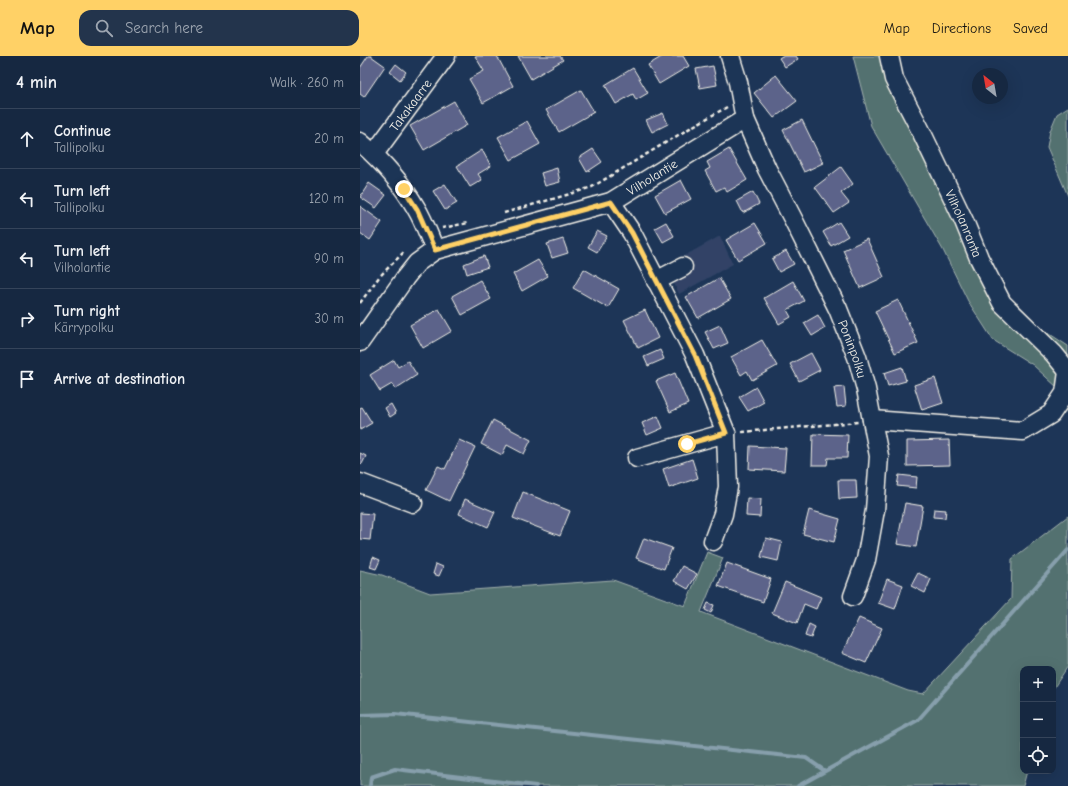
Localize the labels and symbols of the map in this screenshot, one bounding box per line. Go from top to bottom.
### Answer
north arrow [972,68,1008,104]
street label: Takakaarre [386,76,435,134]
street label: Vilholantie [624,156,680,198]
route end [395,180,413,198]
street label: Vilholanranta [942,187,985,259]
street label: Poninpolku [835,318,869,380]
route start [678,435,696,453]

